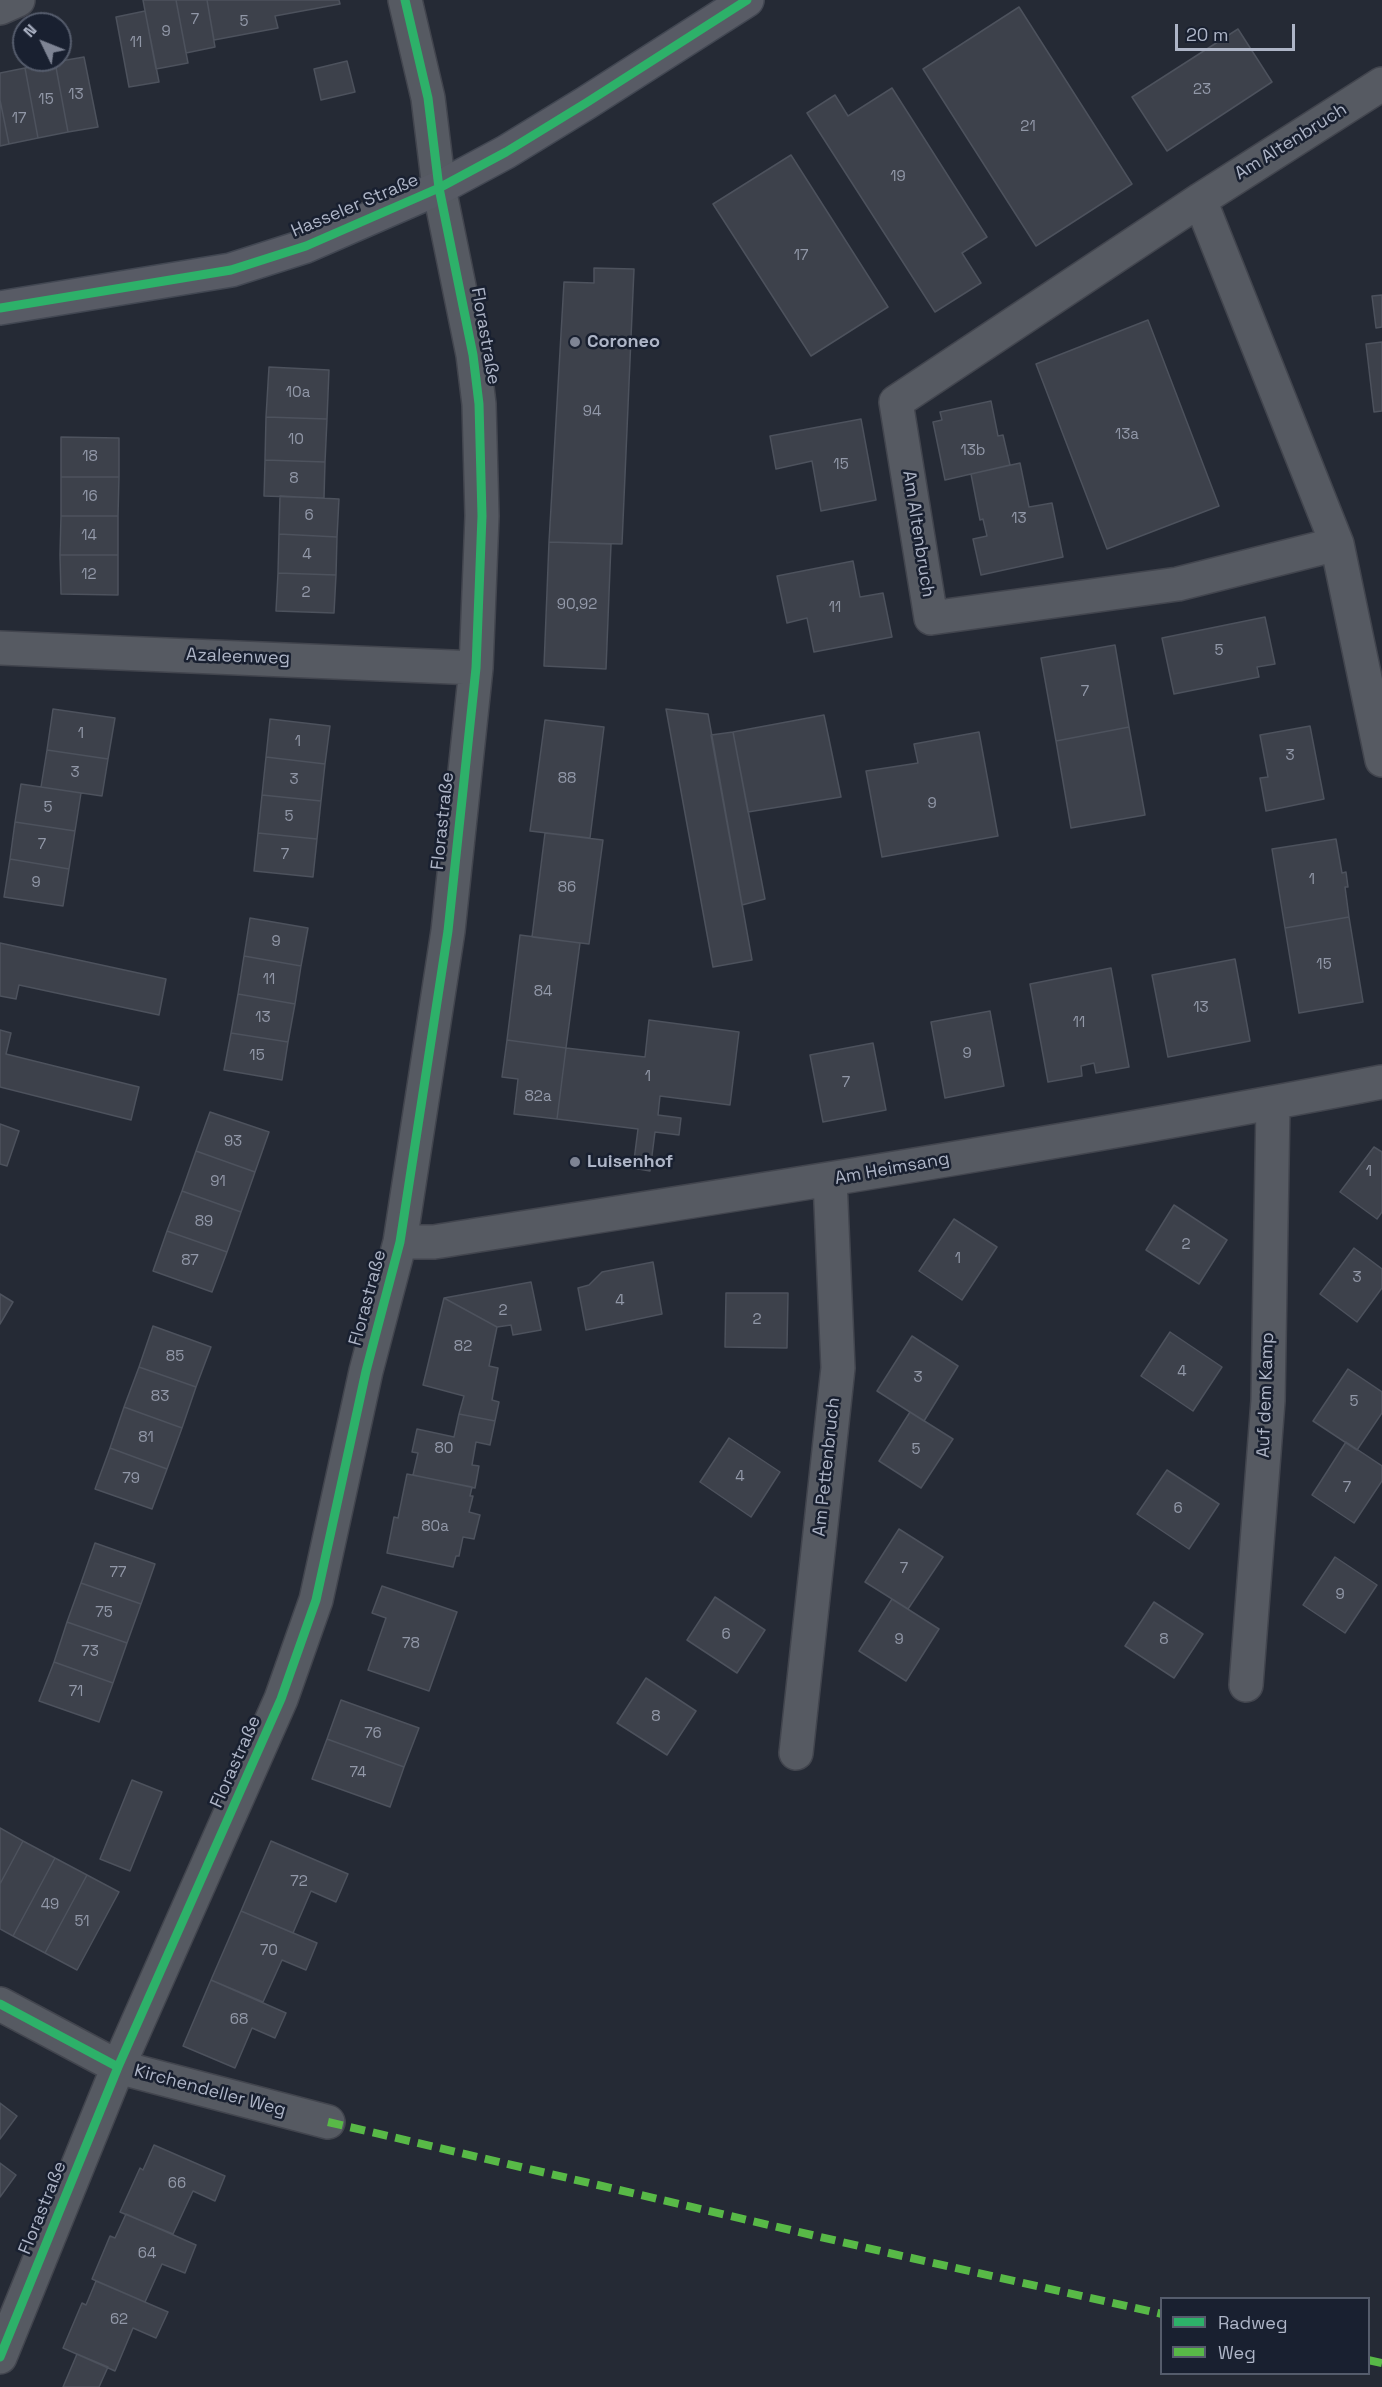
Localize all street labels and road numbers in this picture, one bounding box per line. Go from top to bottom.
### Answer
street label: Am Altenbruch [1231,99,1351,185]
street label: Hasseler Straße [288,169,422,243]
street label: Florastraße [466,286,504,386]
street label: Am Altenbruch [897,469,939,599]
street label: Azaleenweg [186,644,290,670]
street label: Florastraße [427,771,459,871]
street label: Am Heimsang [833,1148,951,1190]
street label: Florastraße [345,1248,391,1348]
street label: Auf dem Kamp [1253,1332,1279,1458]
street label: Am Pettenbruch [809,1396,845,1538]
street label: Florastraße [206,1713,266,1811]
street label: Kirchendeller Weg [132,2060,288,2122]
street label: Florastraße [15,2158,71,2258]

